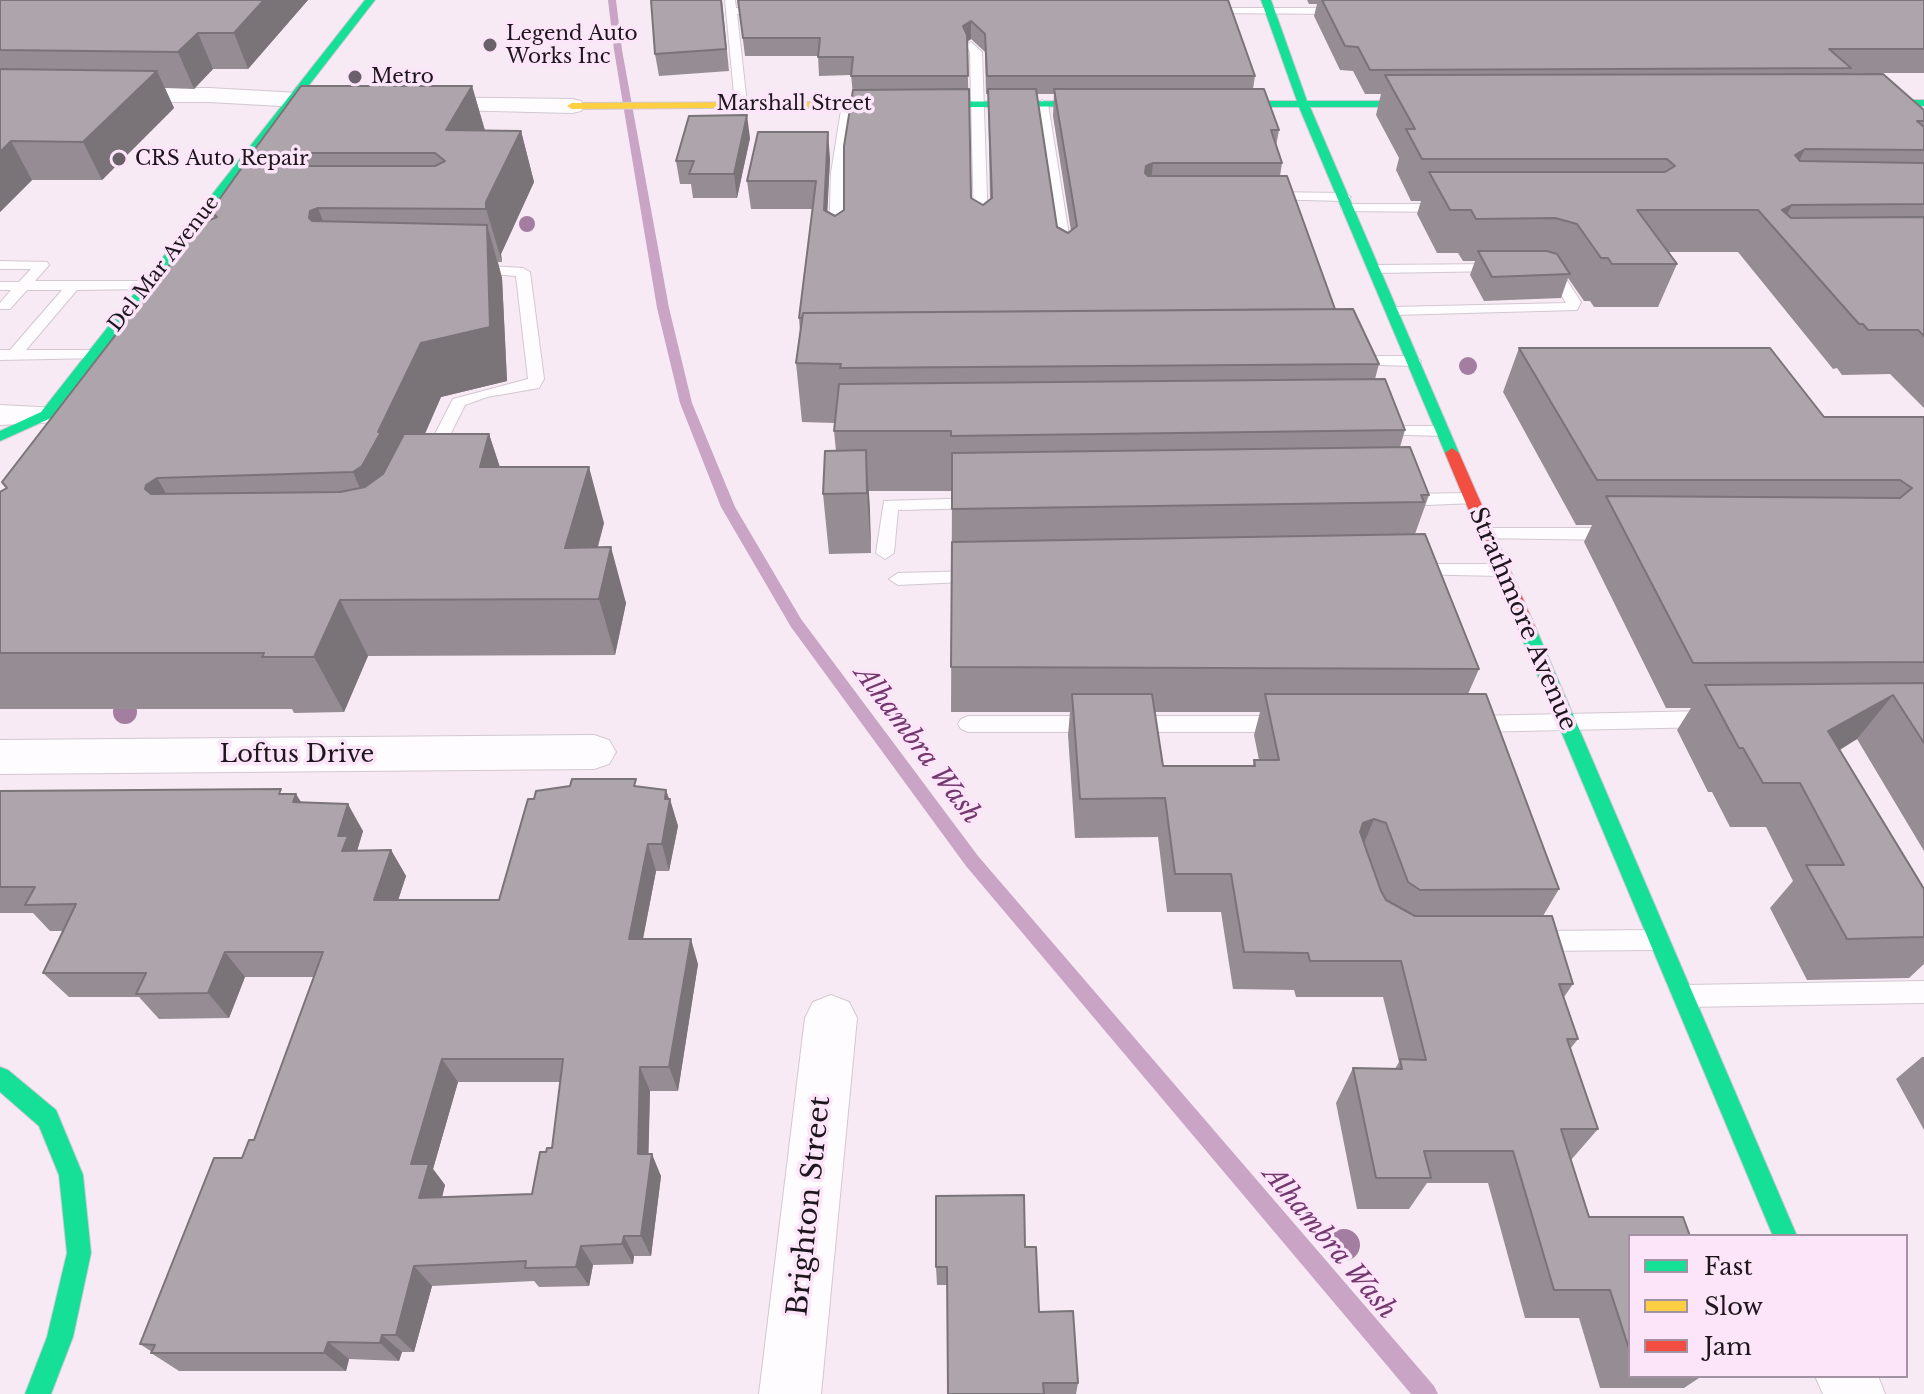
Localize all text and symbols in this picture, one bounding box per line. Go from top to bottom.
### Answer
place label: Legend Auto Works Inc [506,22,638,69]
marker: Legend Auto Works Inc [481,36,499,54]
place label: Metro [371,65,434,89]
marker: Metro [346,68,364,86]
street label: Marshall Street [716,92,872,116]
place label: CRS Auto Repair [135,147,308,171]
marker: CRS Auto Repair [110,150,128,168]
street label: Del Mar Avenue [104,191,224,337]
street label: Strathmore Avenue [1462,503,1582,735]
water label: Alhambra Wash [847,660,987,830]
street label: Loftus Drive [220,741,374,769]
street label: Brighton Street [782,1094,838,1318]
water label: Alhambra Wash [1256,1160,1402,1326]
legend [1628,1234,1908,1378]
text: Fast [1704,1252,1752,1281]
text: Slow [1704,1292,1763,1321]
text: Jam [1704,1332,1752,1361]

